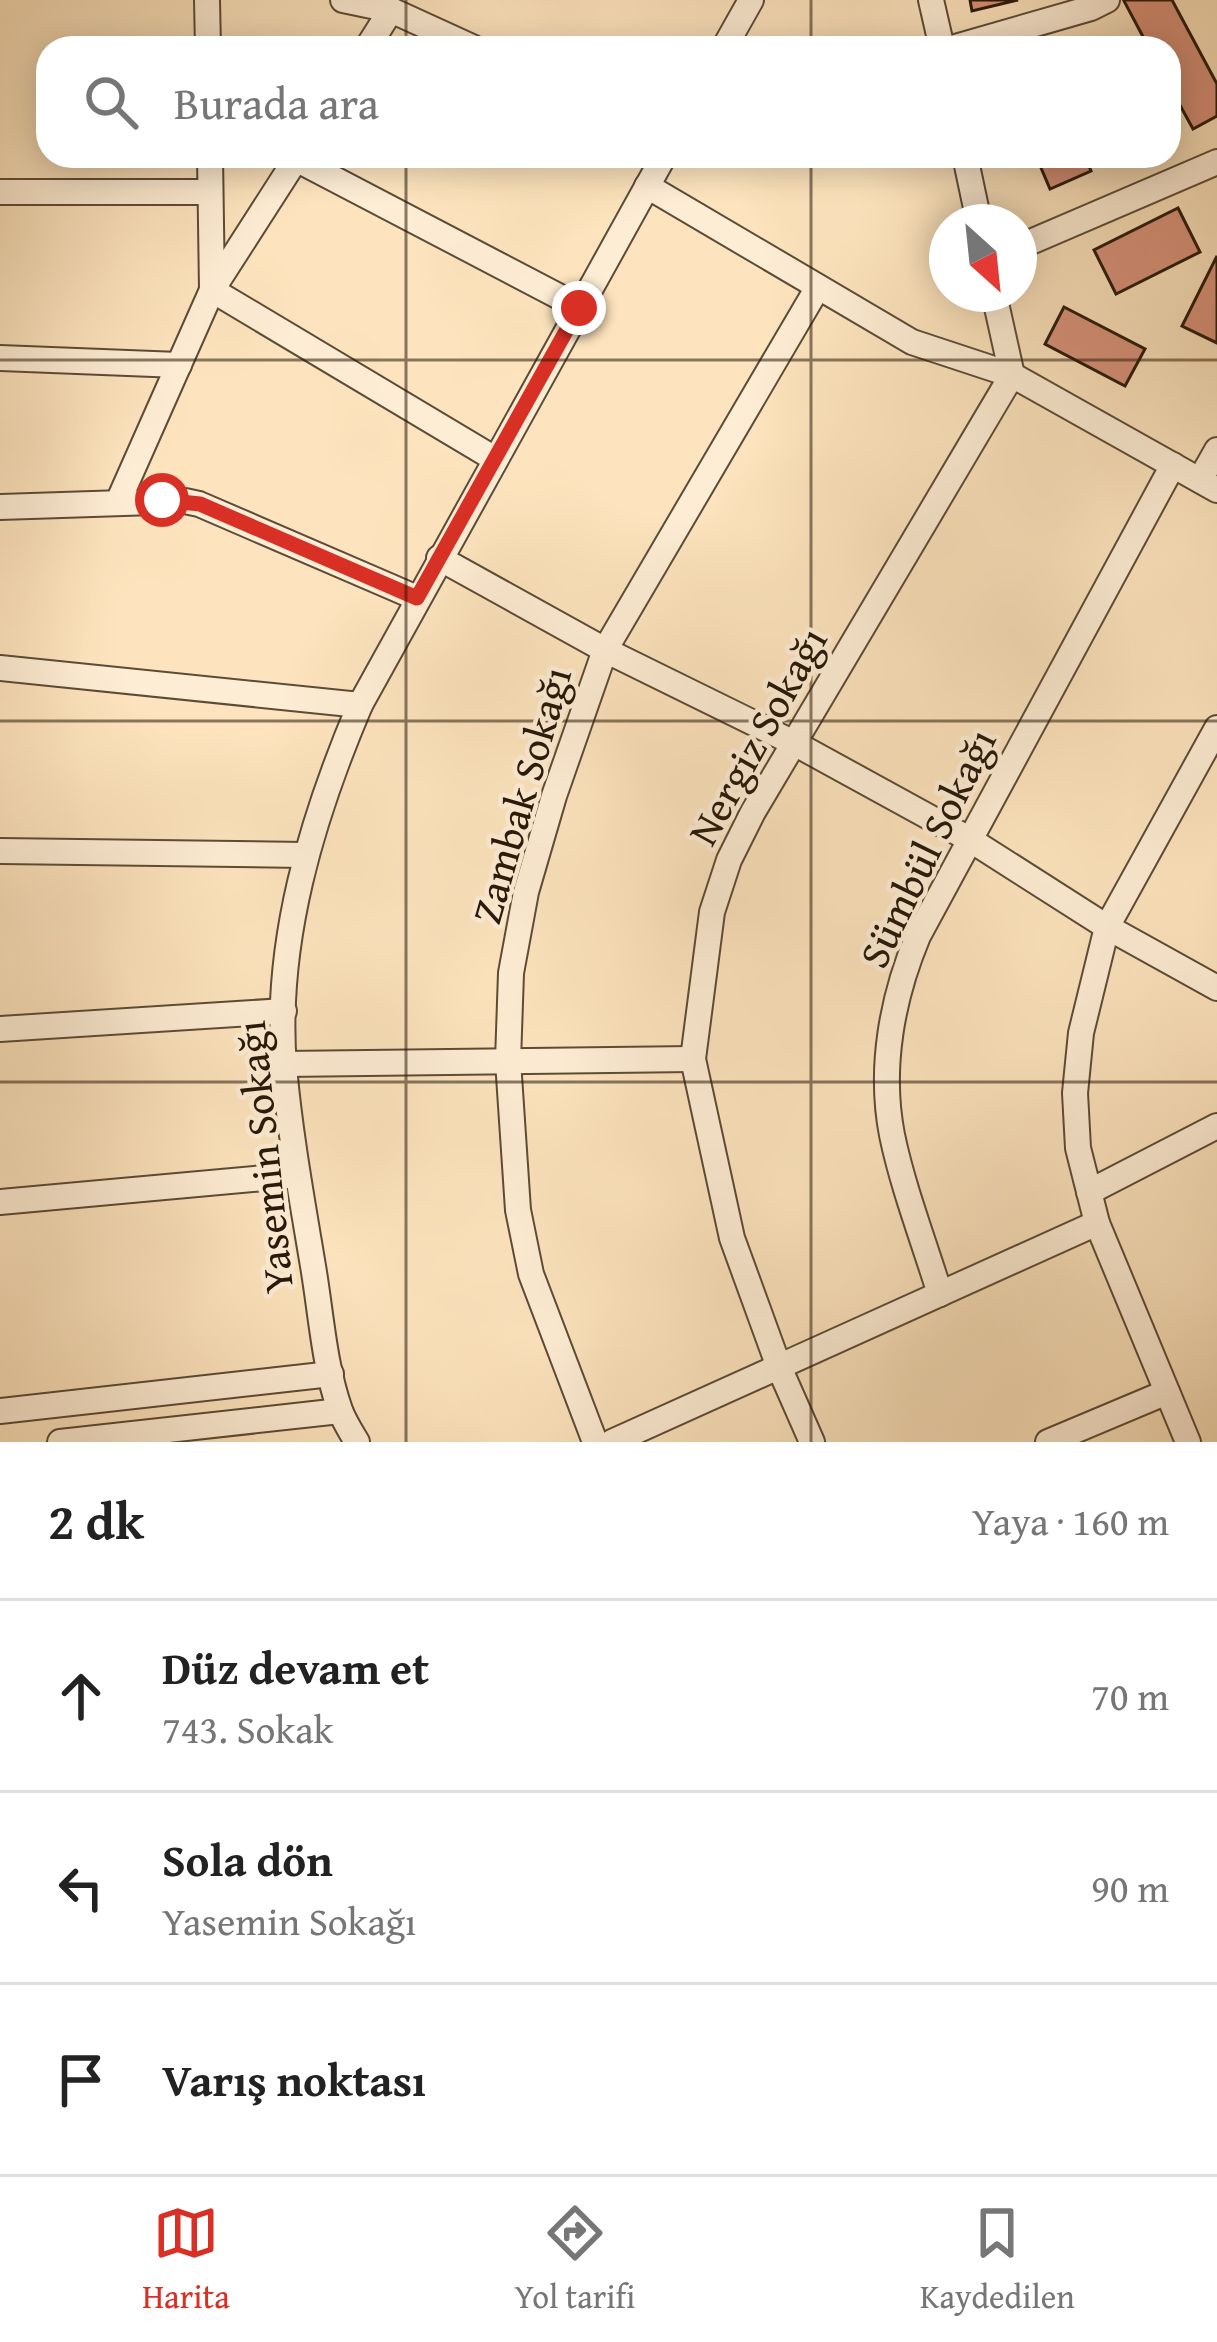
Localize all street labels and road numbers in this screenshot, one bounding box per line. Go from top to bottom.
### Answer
street label: Nergiz Sokağı [672,616,842,856]
street label: Zambak Sokağı [455,659,586,930]
street label: Sümbül Sokağı [842,718,1011,977]
street label: Yasemin Sokağı [219,1018,308,1296]

